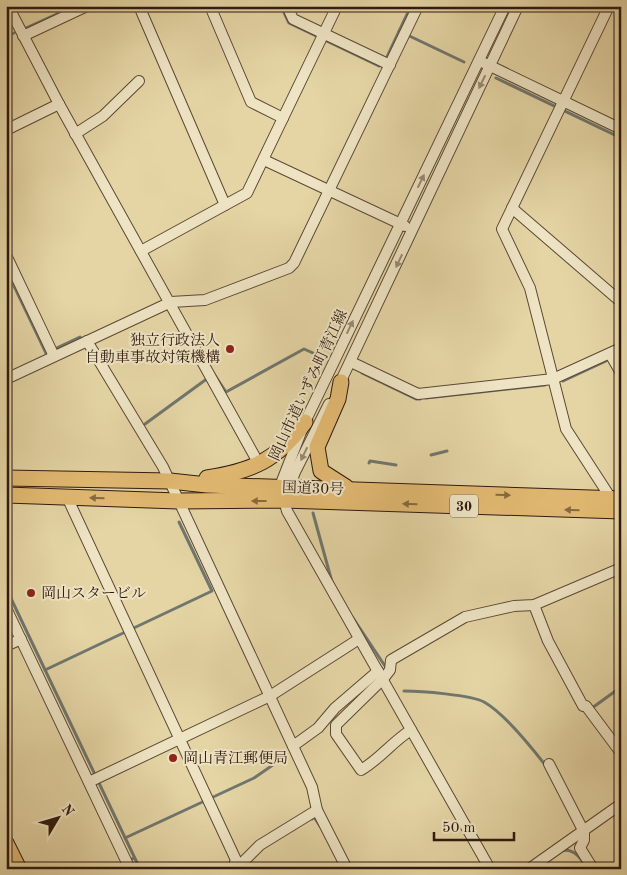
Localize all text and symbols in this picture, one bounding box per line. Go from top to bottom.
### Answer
one-way arrow [478,75,486,89]
one-way arrow [417,174,425,188]
one-way arrow [395,254,403,268]
street label: 岡山市道いずみ町青江線 [266,307,351,464]
one-way arrow [346,320,354,334]
place label: 独立行政法人 自動車事故対策機構 [85,332,220,366]
marker: 独立行政法人 自動車事故対策機構 [224,343,236,355]
one-way arrow [300,447,308,461]
street label: 国道30号 [282,479,344,498]
one-way arrow [495,491,511,499]
one-way arrow [89,494,105,502]
road number: 30 [450,494,478,518]
one-way arrow [251,497,267,505]
one-way arrow [401,500,417,508]
one-way arrow [564,505,580,513]
place label: 岡山スタービル [41,585,146,602]
marker: 岡山スタービル [25,587,37,599]
place label: 岡山青江郵便局 [183,750,288,767]
marker: 岡山青江郵便局 [167,752,179,764]
north arrow [32,792,82,842]
text: N [59,802,76,819]
scale bar [434,810,514,842]
text: 50 m [442,821,476,836]

